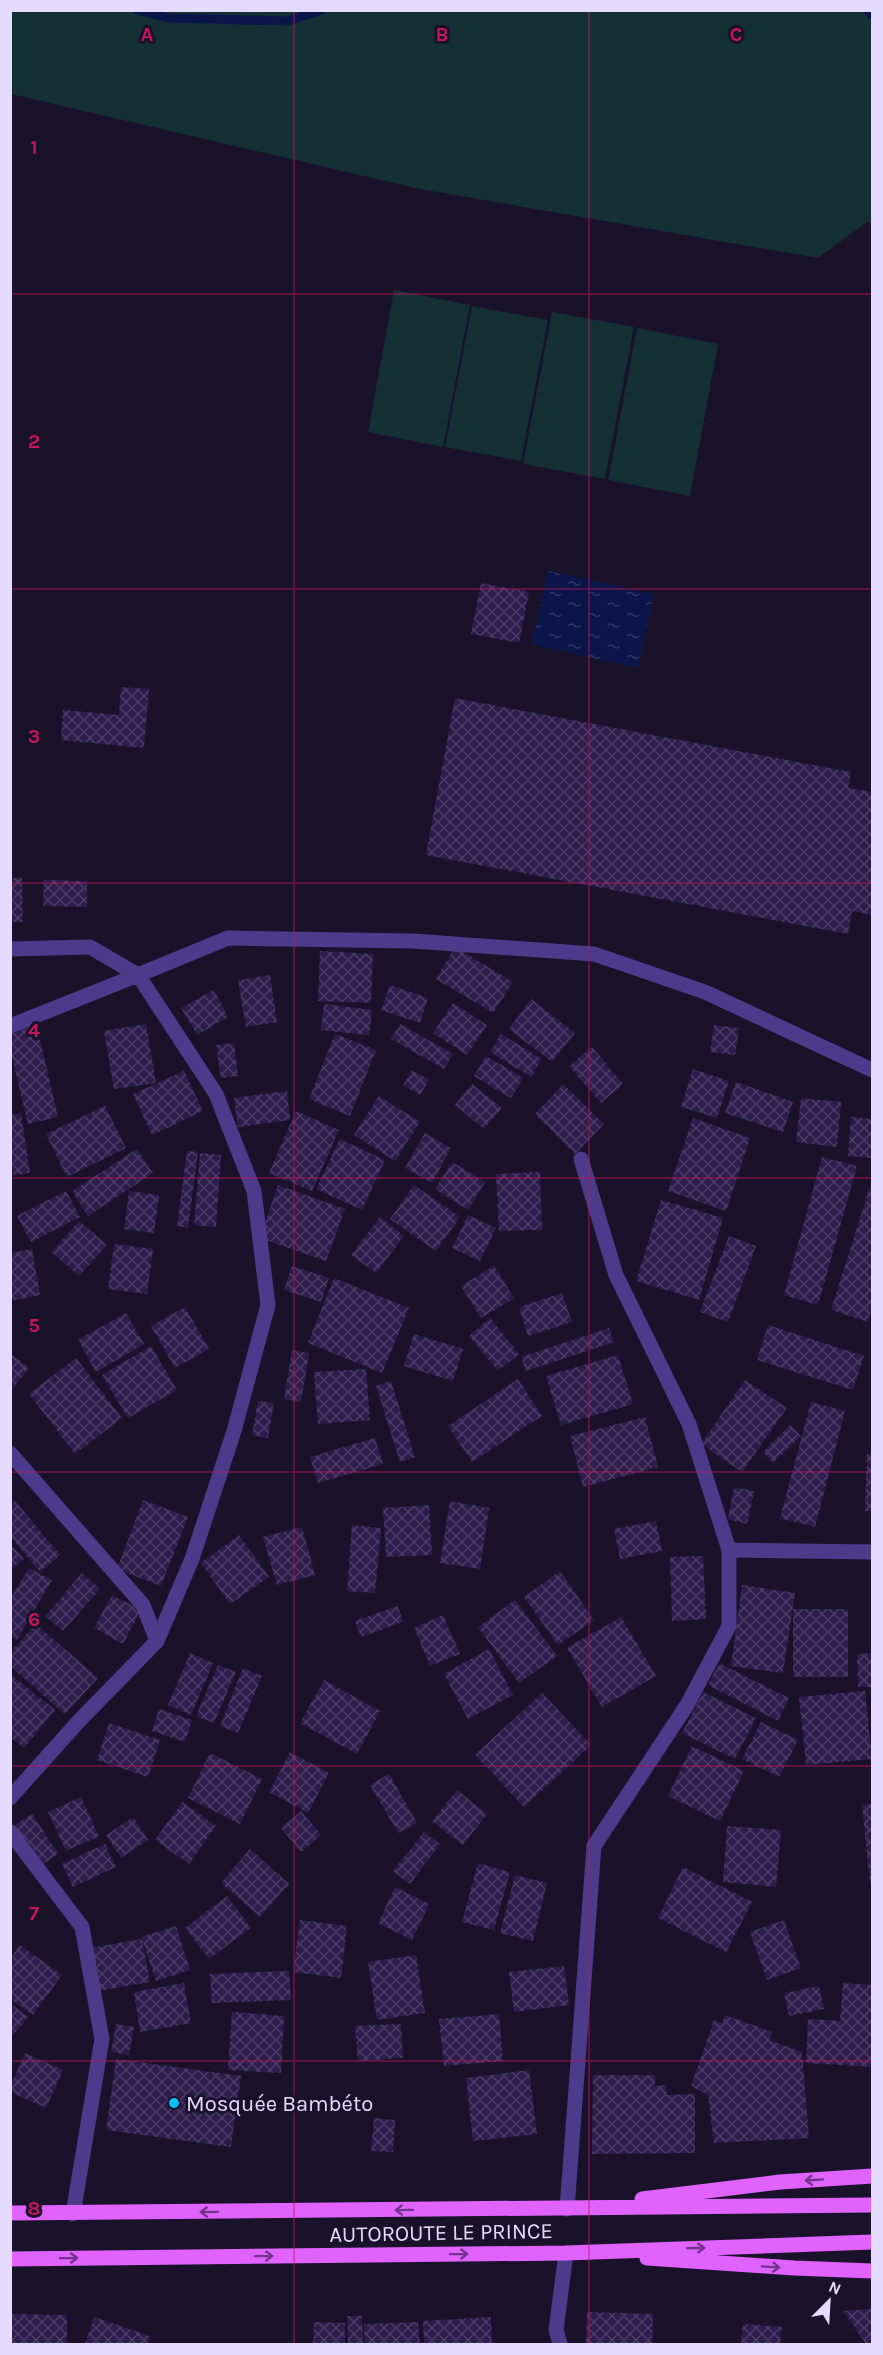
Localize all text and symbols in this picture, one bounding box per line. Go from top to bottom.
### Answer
text: A [141,23,154,46]
text: B [436,23,448,46]
text: C [730,23,742,46]
text: 1 [30,136,38,159]
text: 2 [28,430,40,453]
text: 3 [28,725,40,748]
text: 4 [28,1019,40,1042]
text: 5 [28,1314,40,1337]
text: 6 [28,1608,40,1631]
text: 7 [29,1902,39,1925]
place label: Mosquée Bambéto [186,2091,373,2117]
marker: Mosquée Bambéto [167,2096,181,2110]
one-way arrow [805,2174,825,2185]
text: 8 [28,2197,40,2220]
one-way arrow [394,2204,414,2216]
one-way arrow [199,2206,219,2218]
street label: AUTOROUTE LE PRINCE [329,2218,553,2248]
one-way arrow [685,2243,705,2254]
one-way arrow [448,2248,468,2260]
one-way arrow [253,2250,273,2262]
one-way arrow [58,2252,78,2264]
one-way arrow [761,2262,781,2273]
north arrow [799,2271,859,2331]
text: N [826,2277,844,2299]

